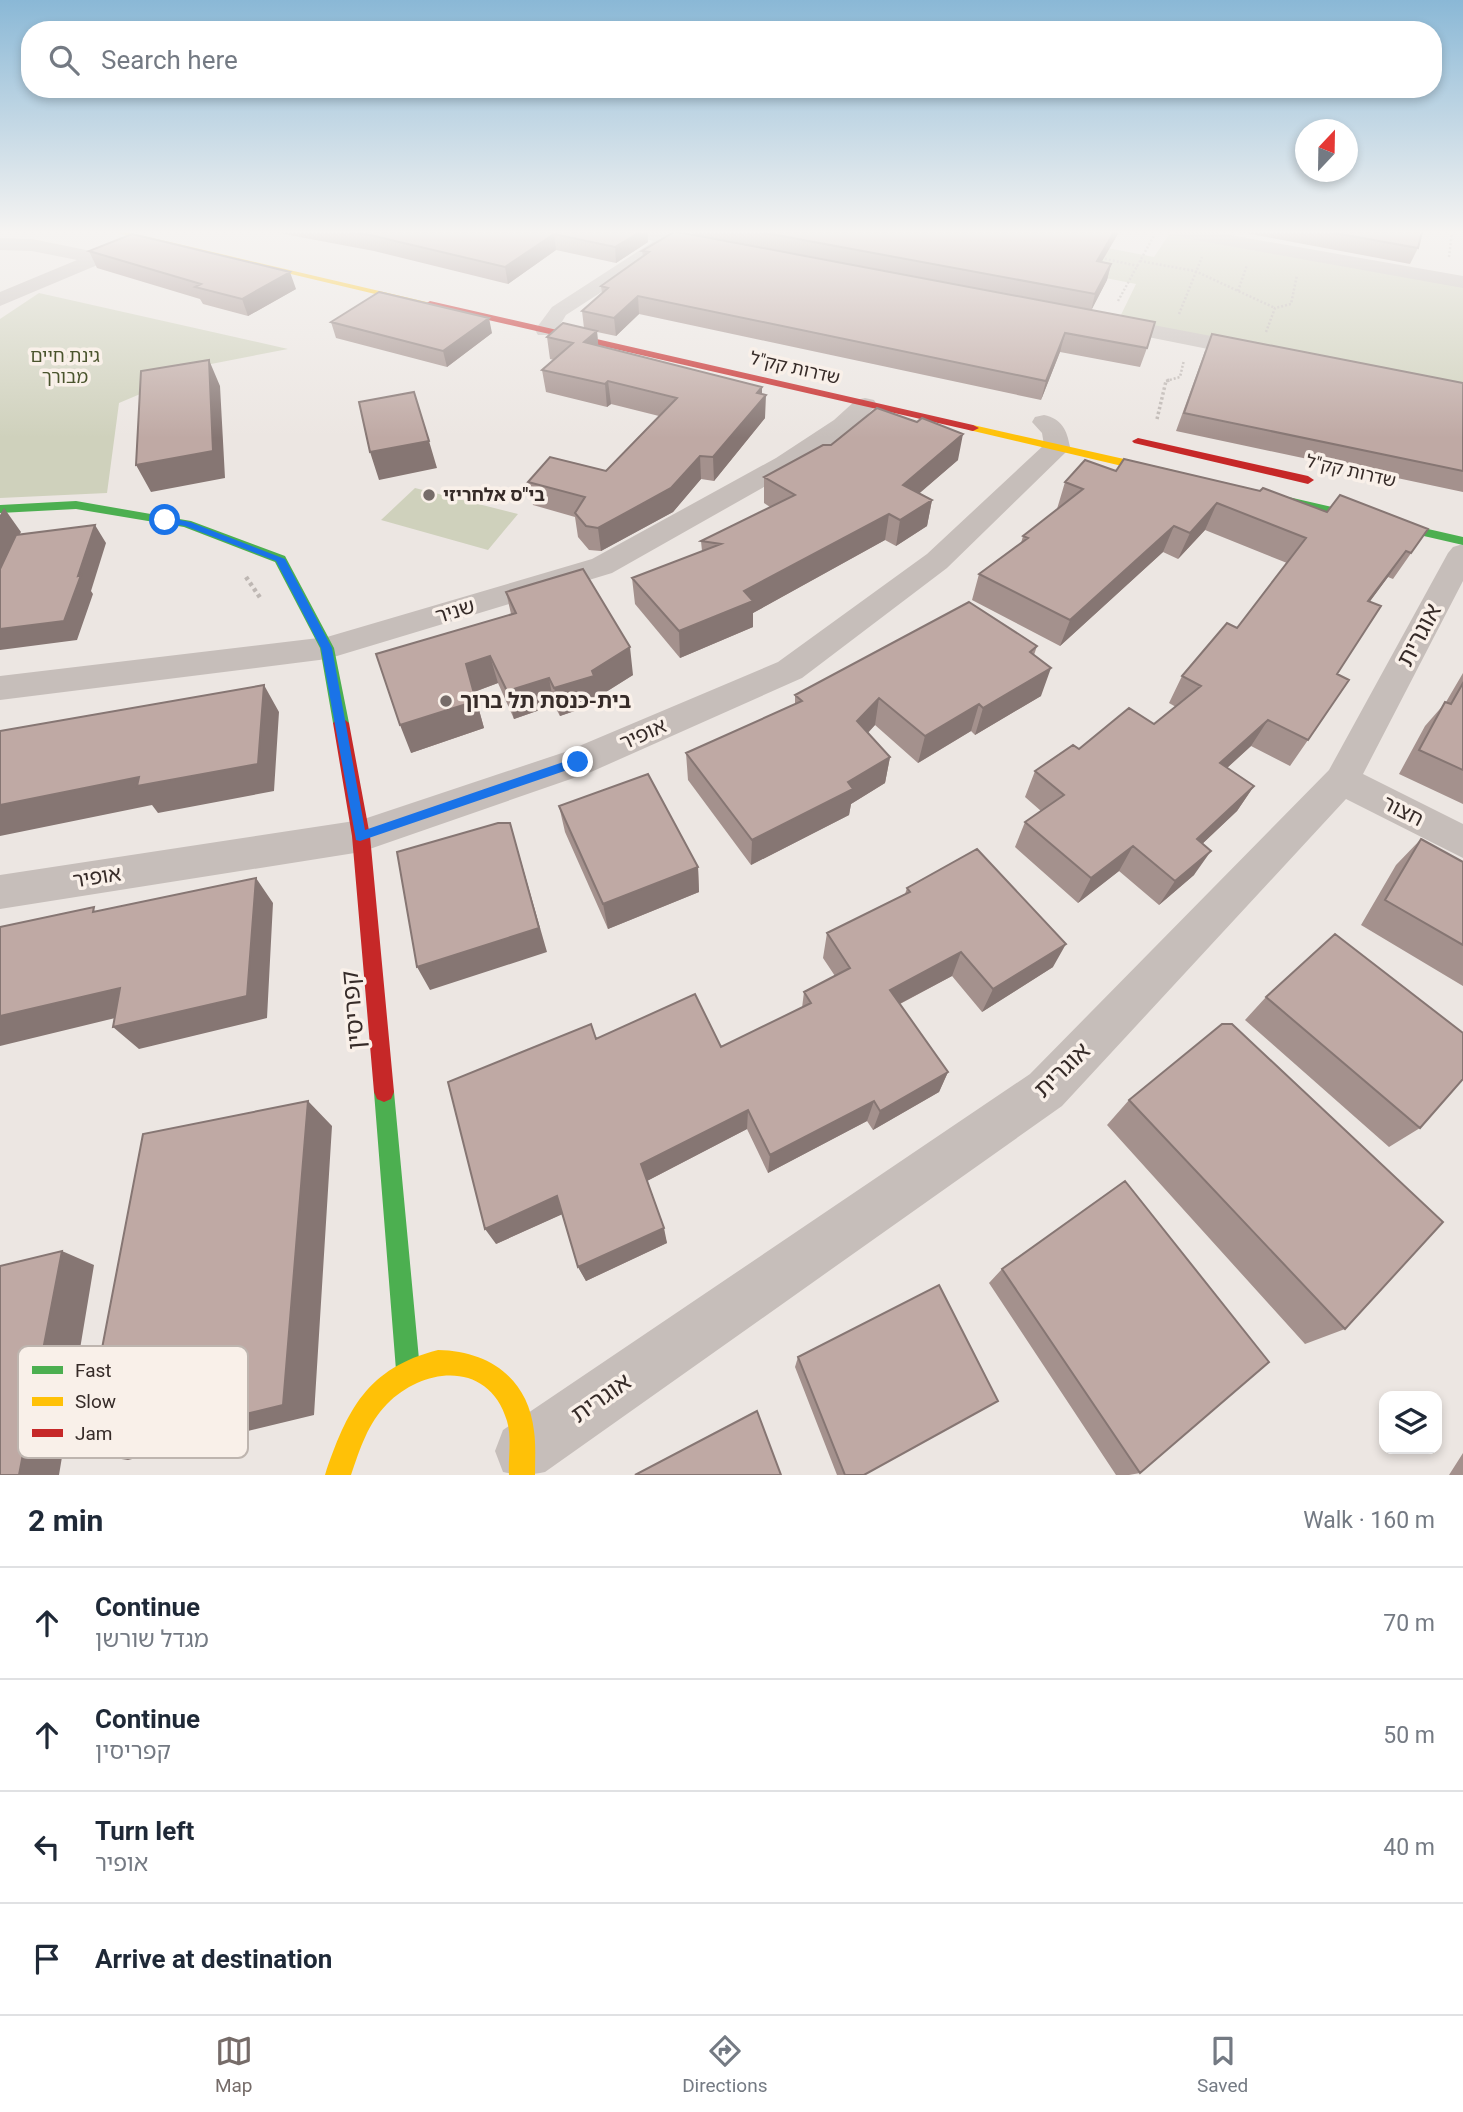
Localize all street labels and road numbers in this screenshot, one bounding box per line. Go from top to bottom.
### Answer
street label: שדרות קק"ל [748,347,842,388]
street label: שדרות קק"ל [1304,450,1398,491]
street label: שניר [432,594,478,628]
street label: אוגרית [1391,599,1447,671]
street label: אופיר [616,713,670,755]
street label: חצור [1379,791,1427,831]
street label: אופיר [71,861,123,893]
street label: קפריסין [336,969,370,1051]
street label: אוגרית [1028,1037,1096,1103]
street label: אוגרית [566,1367,636,1429]

